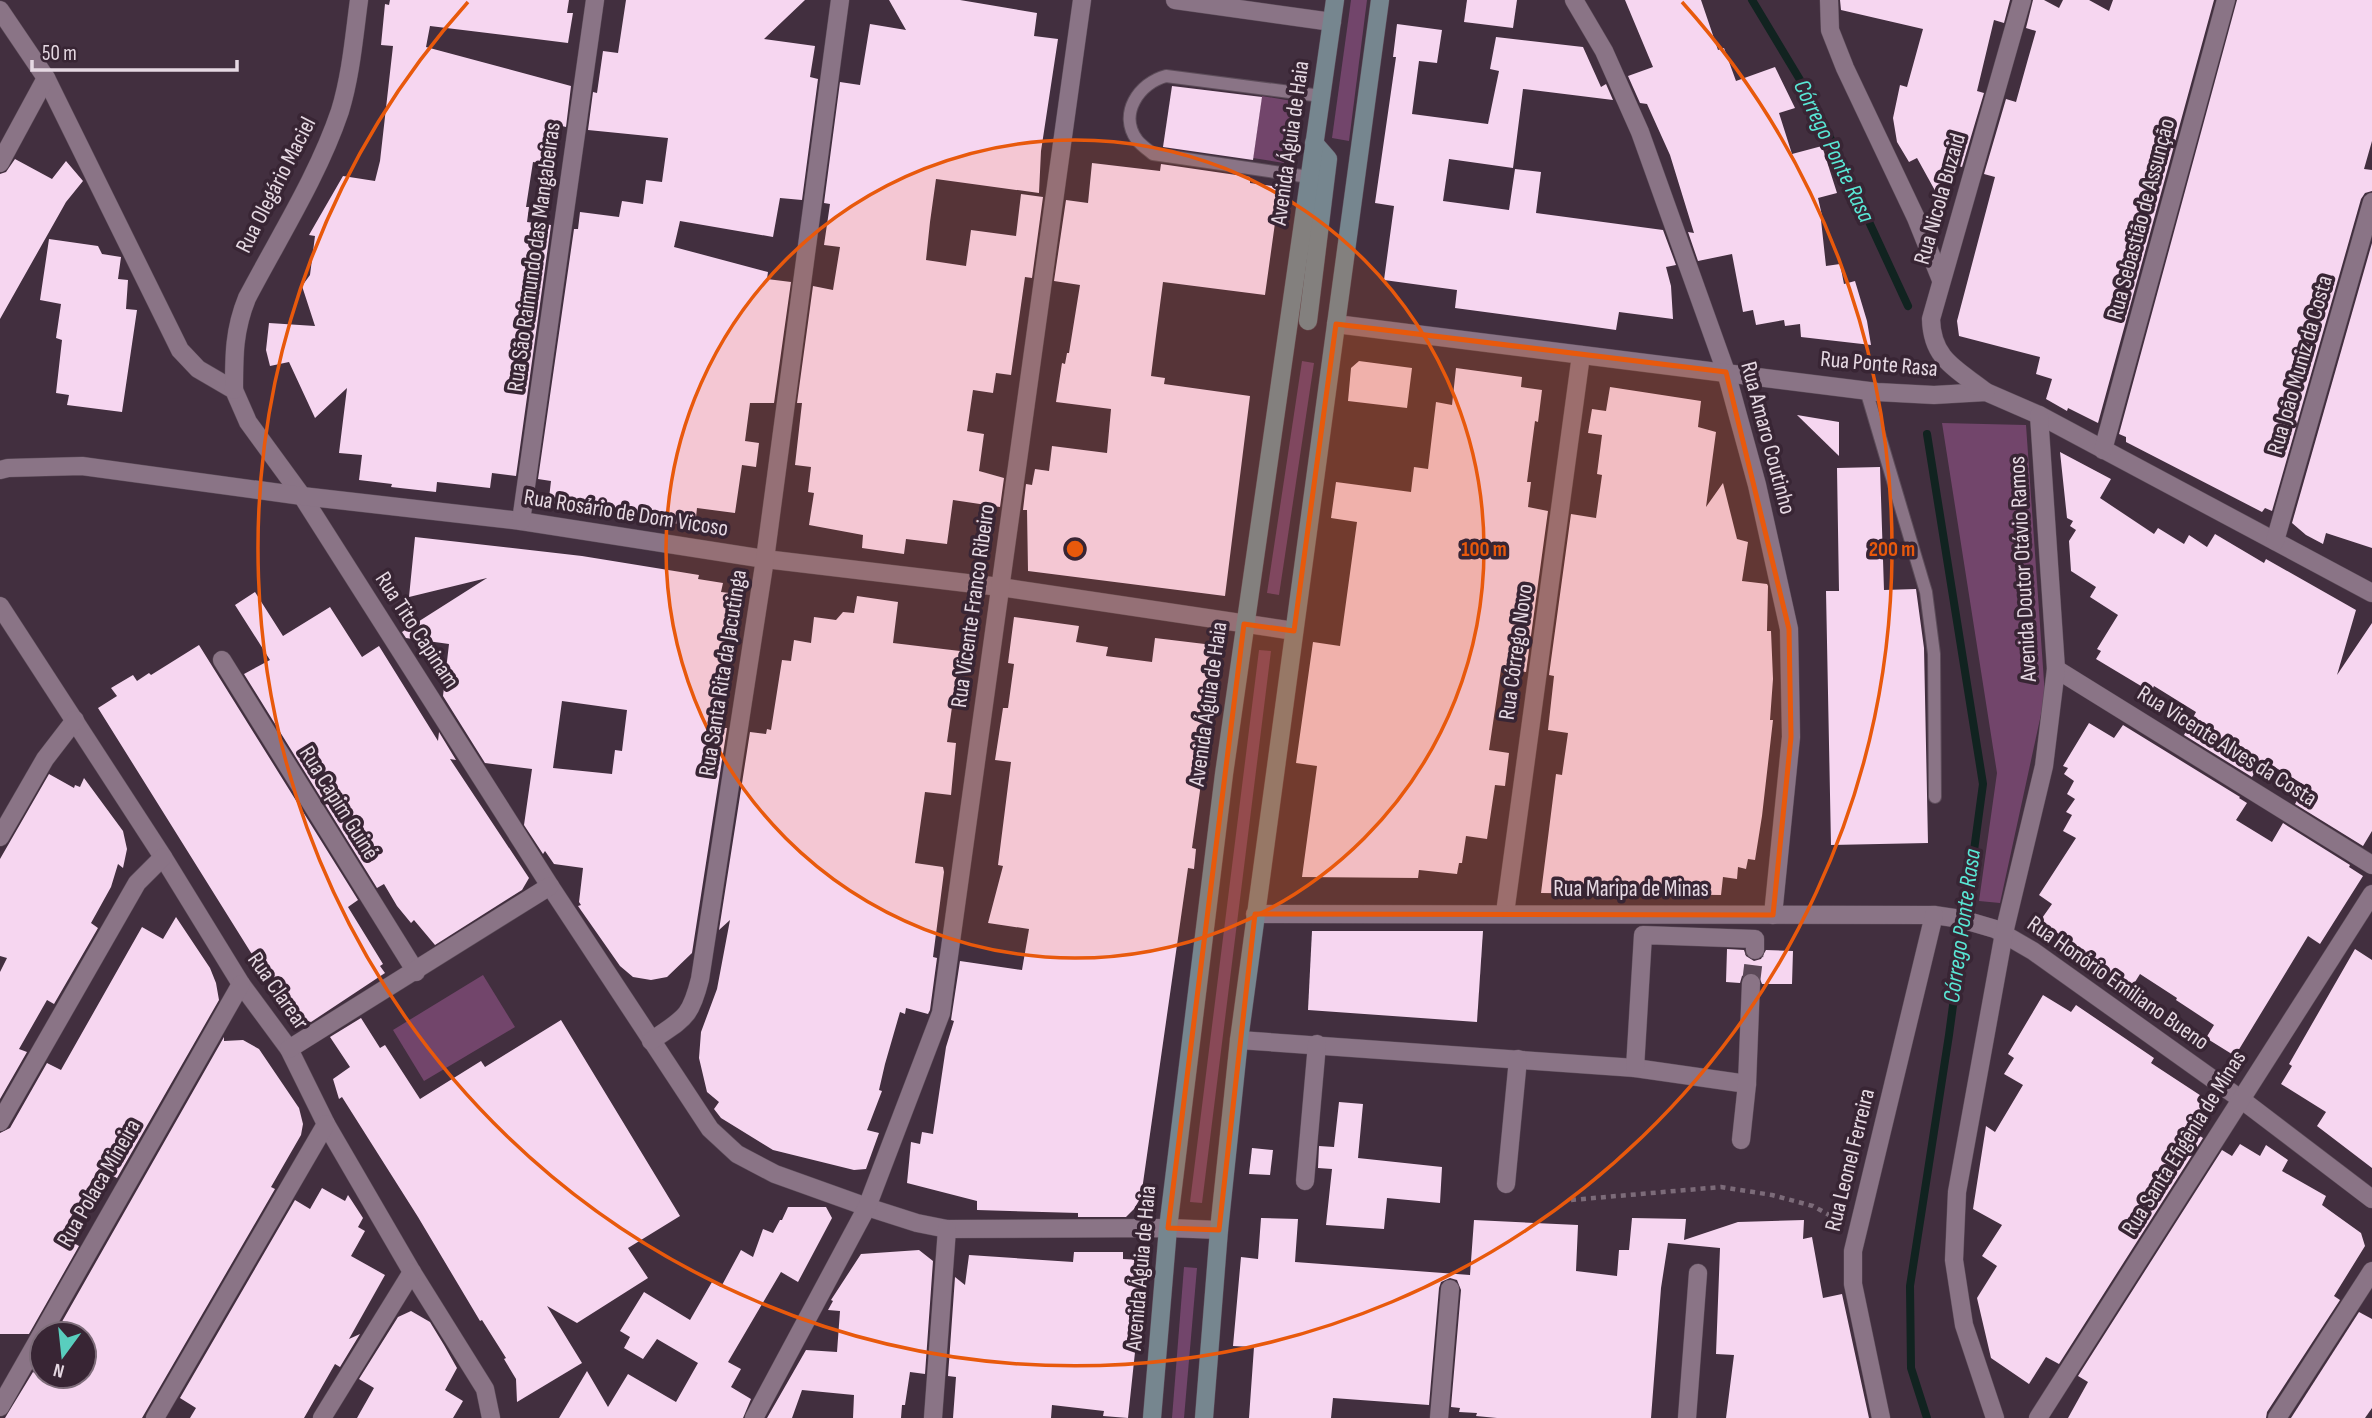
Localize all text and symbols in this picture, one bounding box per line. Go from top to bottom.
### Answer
scale bar [32,28,236,72]
text: 50 m [42,41,77,66]
street label: Avenida Águia de Haia [1264,59,1315,228]
water label: Córrego Ponte Rasa [1787,75,1881,227]
street label: Rua Olegário Maciel [230,112,322,258]
street label: Rua Sebastião de Assunção [2101,115,2181,323]
street label: Rua São Raimundo das Mangabeiras [501,120,567,394]
street label: Rua Nicola Buzaid [1908,130,1972,268]
street label: Rua João Muniz da Costa [2261,272,2339,458]
street label: Rua Ponte Rasa [1819,345,1939,383]
street label: Rua Amaro Coutinho [1734,359,1802,517]
street label: Avenida Doutor Otávio Ramos [2003,455,2043,684]
street label: Rua Rosário de Dom Vicoso [522,483,730,543]
street label: Rua Vicente Franco Ribeiro [945,502,1001,710]
centre of rings [1063,537,1087,561]
text: 100 m [1461,537,1507,562]
text: 200 m [1869,537,1915,562]
street label: Rua Tito Capinam [369,566,465,694]
street label: Rua Santa Rita da Jacutinga [693,568,753,778]
street label: Rua Córrego Novo [1493,582,1539,722]
street label: Avenida Águia de Haia [1182,620,1233,789]
street label: Rua Vicente Alves da Costa [2132,679,2322,813]
street label: Rua Capim Guiné [293,741,385,865]
water label: Córrego Ponte Rasa [1937,847,1987,1005]
street label: Rua Maripa de Minas [1553,875,1709,903]
street label: Rua Honório Emiliano Bueno [2022,910,2214,1056]
street label: Rua Clarear [241,947,315,1035]
street label: Rua Santa Efigênia de Minas [2116,1045,2252,1241]
street label: Rua Leonel Ferreira [1819,1086,1881,1234]
street label: Rua Polaca Mineira [51,1114,147,1252]
street label: Avenida Águia de Haia [1120,1184,1162,1353]
north arrow [28,1320,98,1390]
text: N [51,1358,67,1382]

